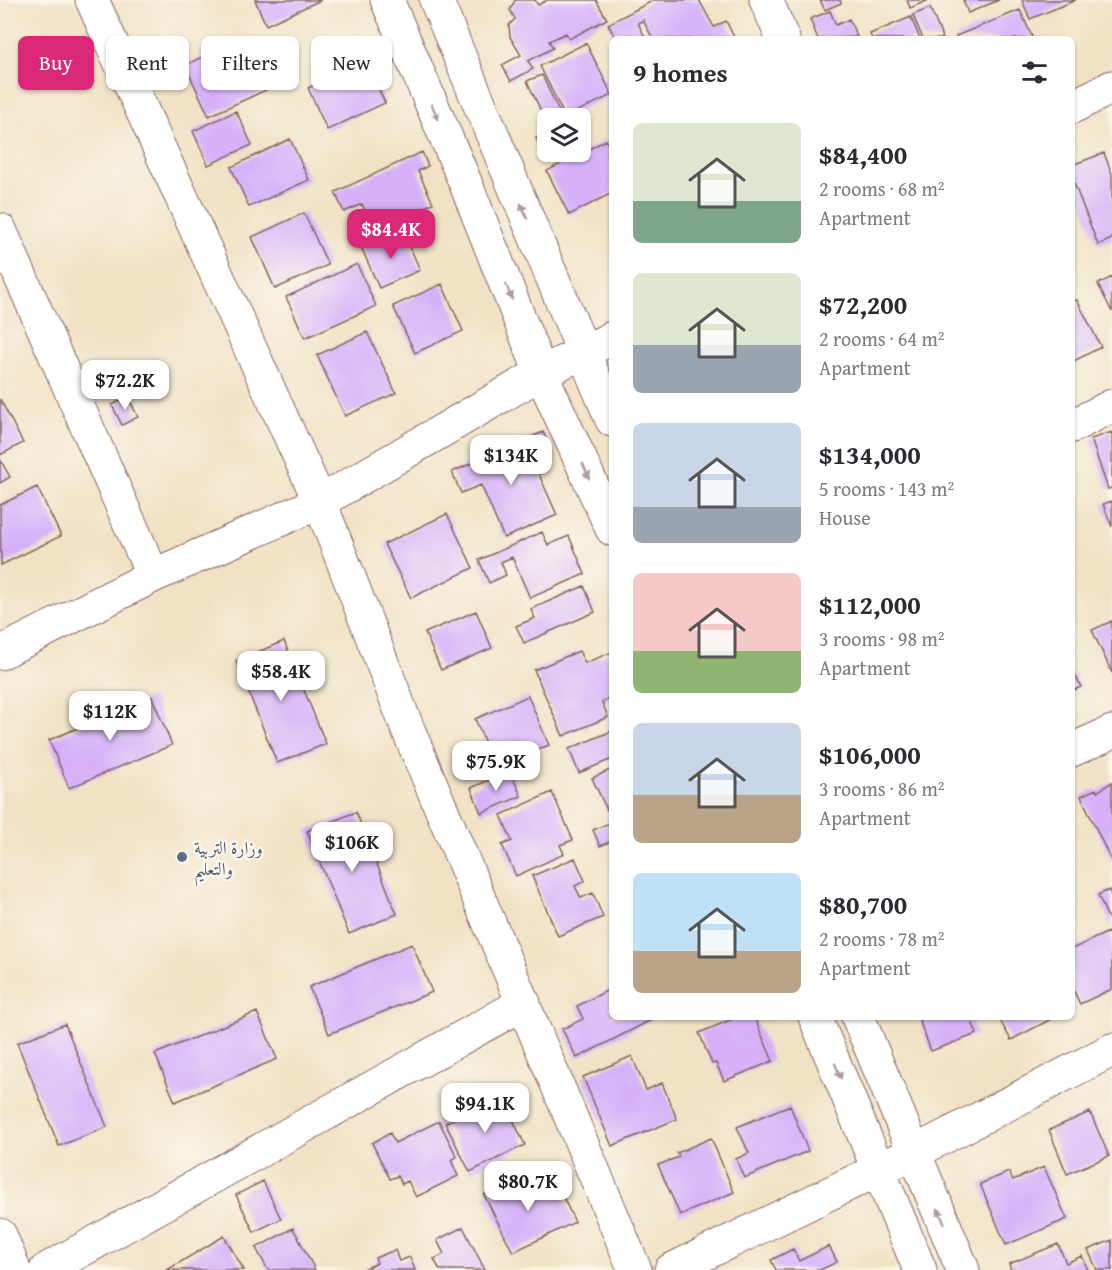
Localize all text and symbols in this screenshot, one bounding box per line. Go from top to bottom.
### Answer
chip: Buy [18,36,94,90]
chip: Rent [106,36,189,90]
chip: Filters [201,36,299,90]
chip: New [311,36,392,90]
text: 9 homes [633,53,728,92]
icon: filters [1018,56,1051,89]
one-way arrow [430,103,440,121]
map controls [537,108,591,162]
button: layers [537,108,591,162]
text: $84,400 [819,135,907,174]
icon: home [681,147,753,219]
text: 2 rooms · 68 m² [819,174,945,203]
one-way arrow [519,202,528,220]
text: Apartment [819,203,911,232]
pin: $84.4K [342,209,440,260]
text: $84.4K [361,214,421,243]
one-way arrow [504,283,514,301]
text: $72,200 [819,285,907,324]
icon: home [681,297,753,369]
text: 2 rooms · 64 m² [819,324,945,353]
text: Apartment [819,353,911,382]
pin: $72.2K [76,360,174,411]
text: $72.2K [95,365,155,394]
pin: $134K [469,435,553,486]
text: $134,000 [819,435,921,474]
text: $134K [484,440,538,469]
icon: home [681,447,753,519]
one-way arrow [581,463,590,480]
text: 5 rooms · 143 m² [819,474,954,503]
text: House [819,503,871,532]
text: $112,000 [819,585,921,624]
icon: home [681,597,753,669]
text: 3 rooms · 98 m² [819,624,945,653]
pin: $58.4K [232,651,330,702]
text: Apartment [819,653,911,682]
text: $58.4K [251,656,311,685]
pin: $112K [68,691,152,742]
text: $112K [83,696,137,725]
text: $106,000 [819,735,921,774]
pin: $75.9K [447,741,545,792]
text: $75.9K [466,746,526,775]
icon: home [681,747,753,819]
text: 3 rooms · 86 m² [819,774,945,803]
text: Apartment [819,803,911,832]
pin: $106K [310,822,394,873]
text: $106K [325,827,379,856]
place label: وزارة التربية والتعليم [194,834,263,887]
marker: وزارة التربية والتعليم [175,850,189,864]
text: $80,700 [819,885,907,924]
icon: home [681,897,753,969]
text: 2 rooms · 78 m² [819,924,945,953]
text: Apartment [819,953,911,982]
one-way arrow [834,1062,843,1080]
pin: $94.1K [436,1083,534,1134]
text: $94.1K [455,1088,515,1117]
pin: $80.7K [479,1161,577,1212]
text: $80.7K [498,1166,558,1195]
one-way arrow [936,1206,946,1224]

